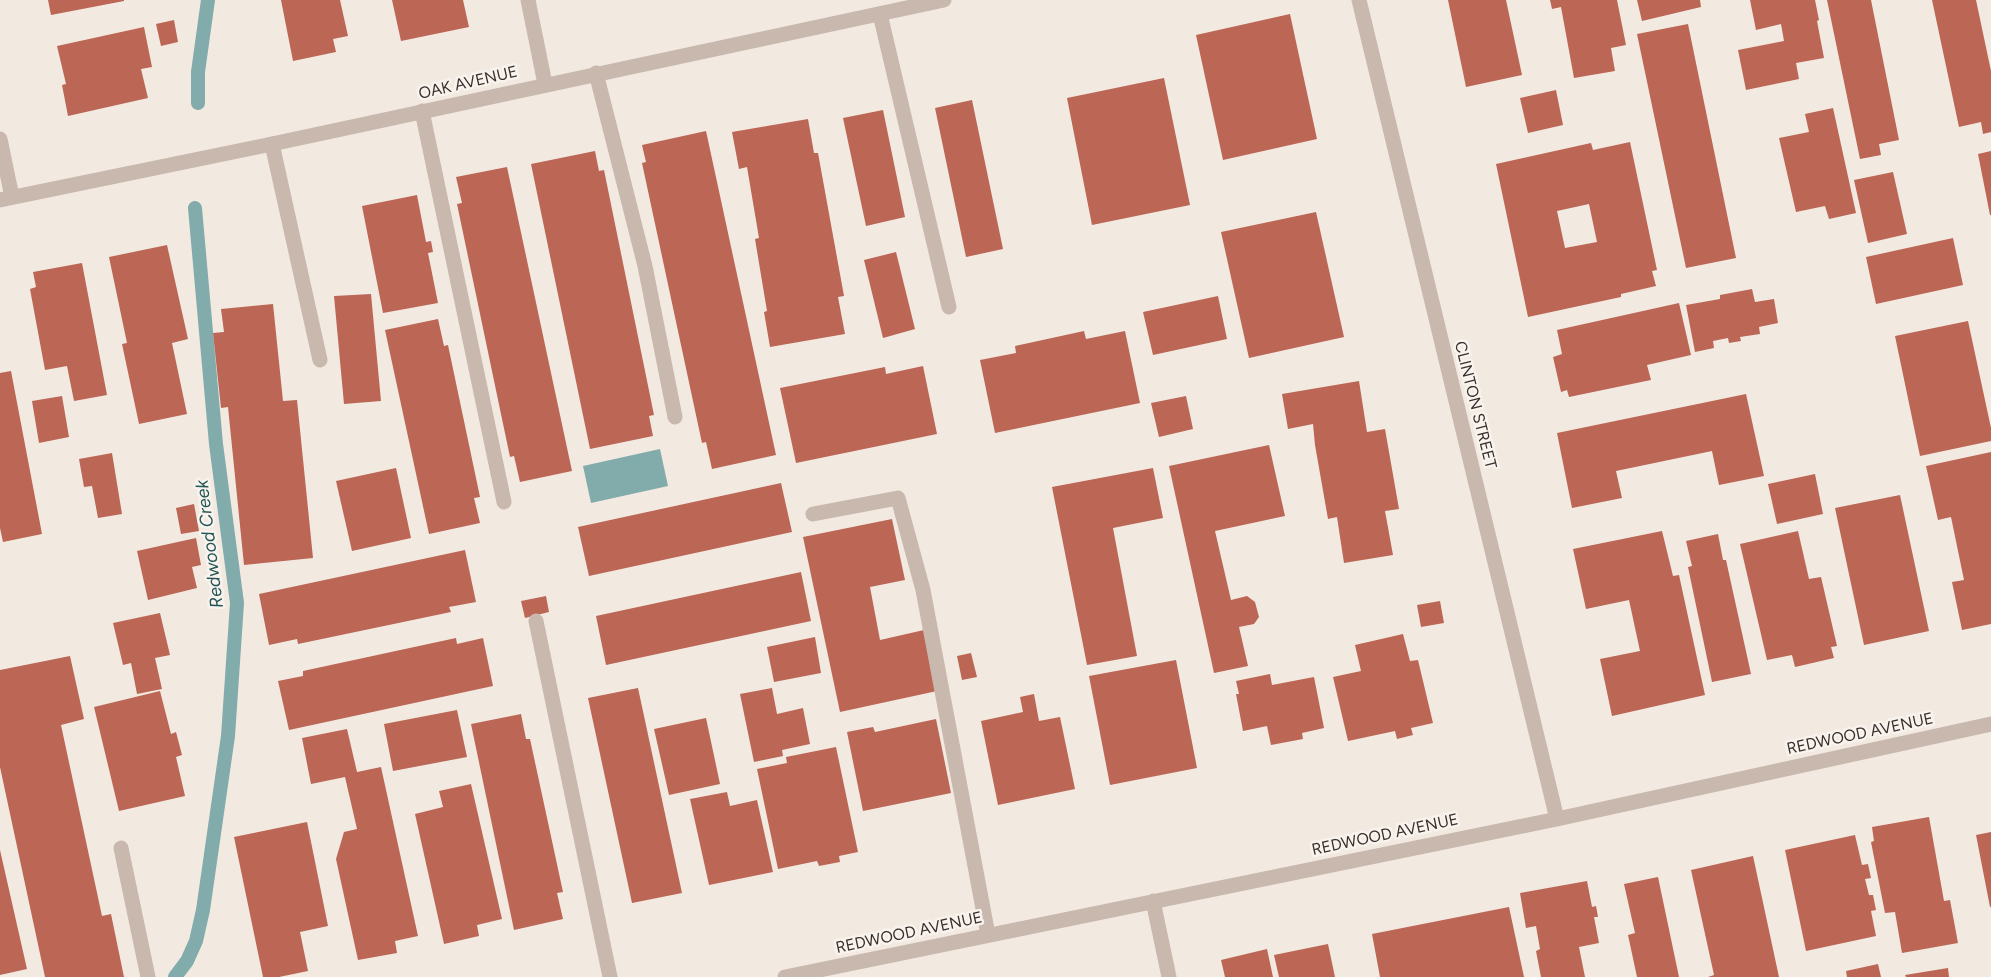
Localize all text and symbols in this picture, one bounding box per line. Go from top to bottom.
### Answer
street label: OAK AVENUE [417,62,519,104]
street label: CLINTON STREET [1450,339,1500,471]
water label: Redwood Creek [191,479,229,609]
street label: REDWOOD AVENUE [1785,709,1935,759]
street label: REDWOOD AVENUE [1310,810,1460,860]
street label: REDWOOD AVENUE [834,908,984,958]

